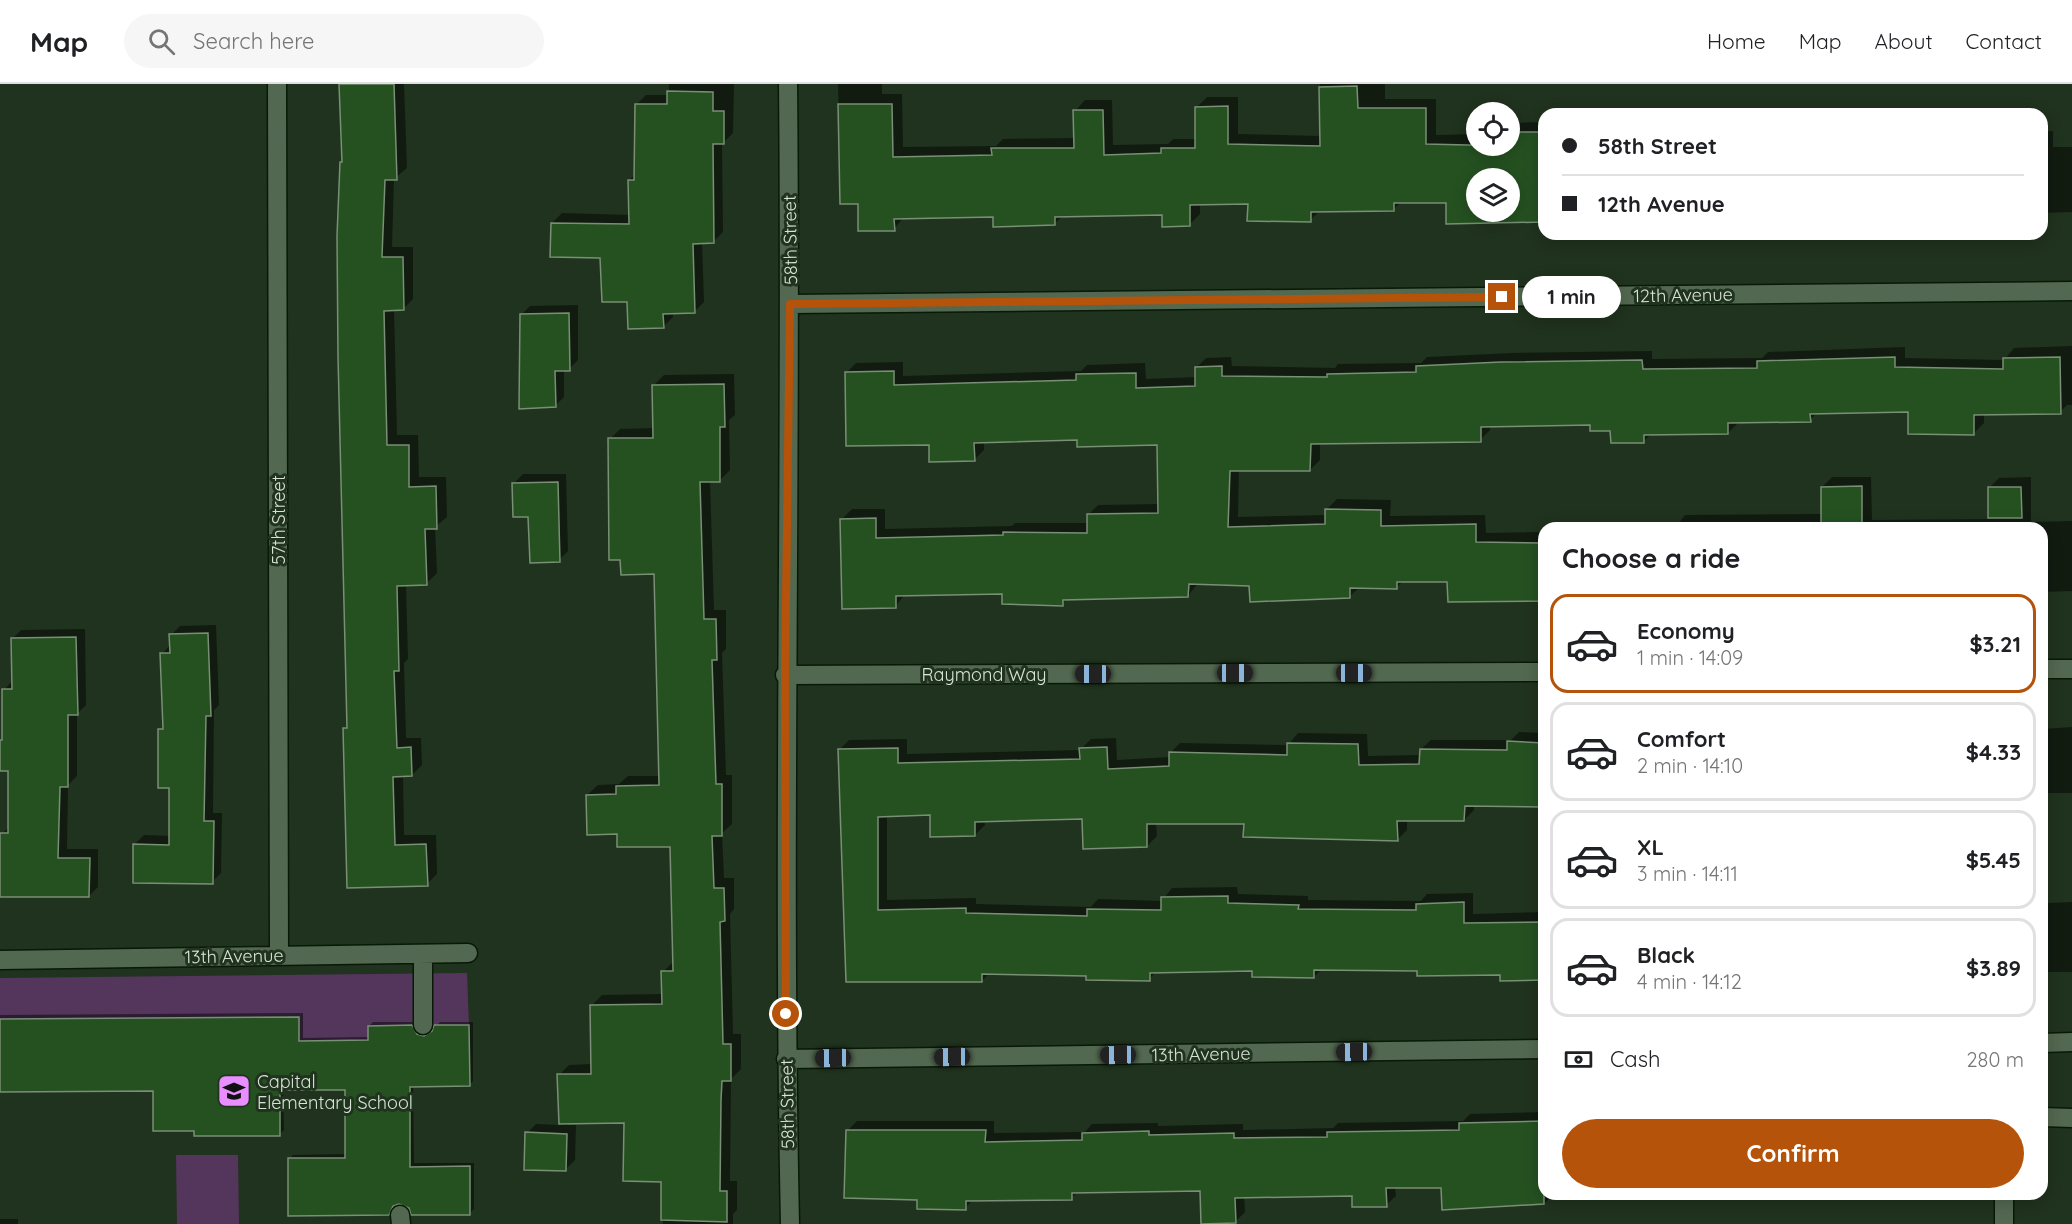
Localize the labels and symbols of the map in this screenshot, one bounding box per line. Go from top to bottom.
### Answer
street label: 58th Street [778,195,802,285]
callout: 1 min [1523,276,1622,318]
route end [1488,283,1515,310]
street label: 12th Avenue [1633,283,1733,307]
street label: 57th Street [267,475,290,565]
street label: Raymond Way [921,663,1047,686]
car [1217,664,1253,682]
car [1336,664,1372,682]
car [1075,665,1111,683]
street label: 13th Avenue [184,944,284,968]
route start [772,1000,799,1027]
street label: 13th Avenue [1151,1042,1251,1066]
car [1336,1043,1372,1061]
car [1100,1046,1136,1064]
car [934,1048,970,1066]
car [815,1049,851,1067]
street label: 58th Street [775,1059,799,1149]
place label: Capital Elementary School [257,1070,413,1114]
school or university icon: Capital Elementary School [216,1073,252,1109]

